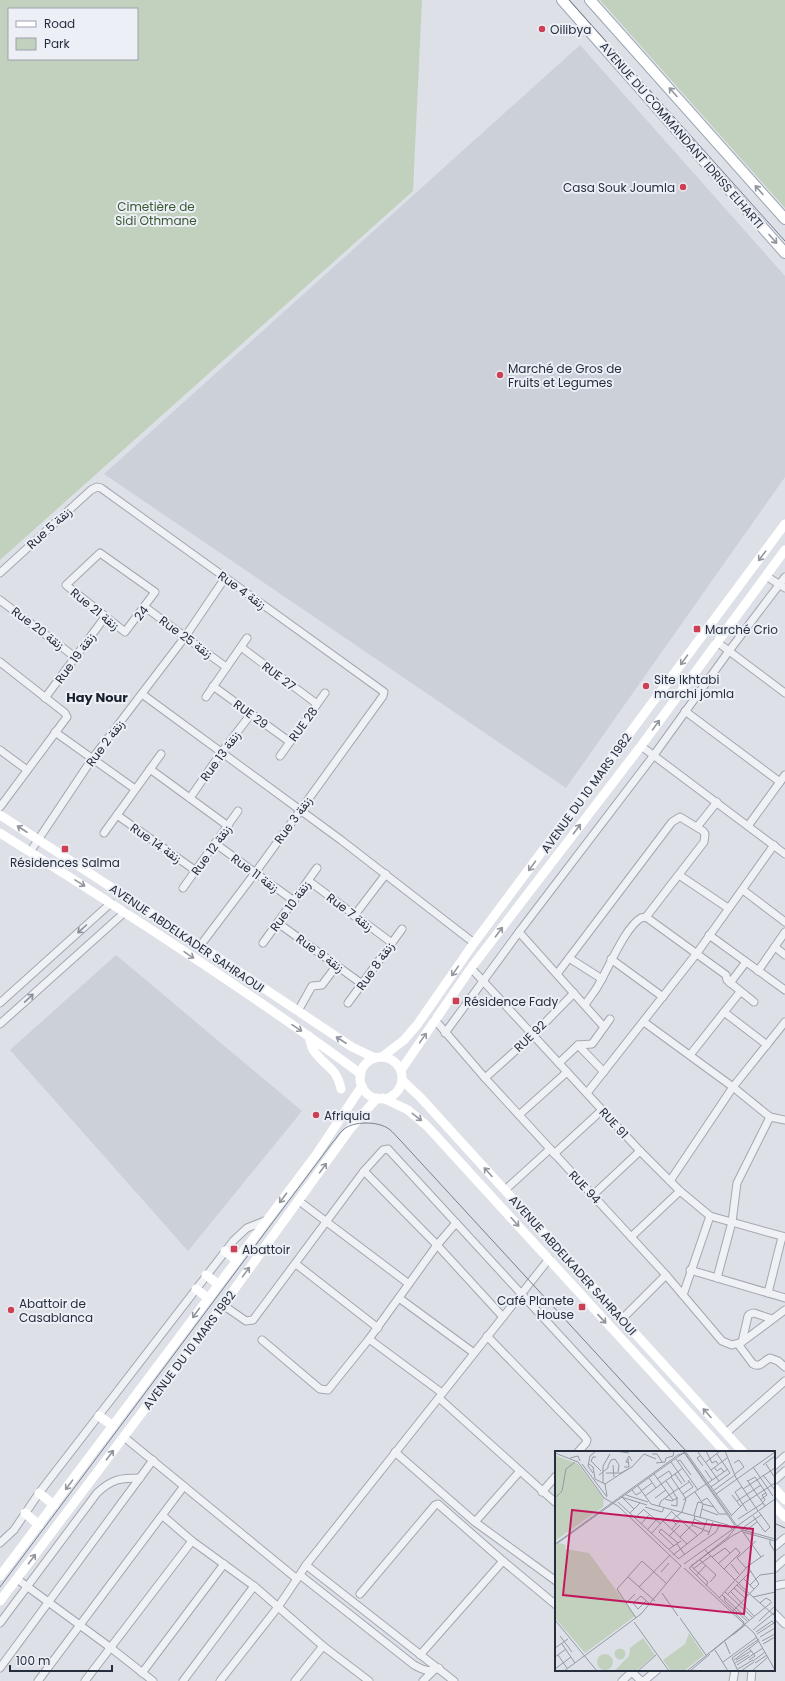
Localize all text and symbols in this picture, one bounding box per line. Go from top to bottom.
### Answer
legend [8,8,138,60]
text: Road [44,15,75,32]
place label: Oilibya [550,21,591,38]
marker: Oilibya [537,24,547,34]
text: Park [44,35,71,52]
street label: AVENUE DU COMMANDANT IDRISS ELHARTI [596,38,768,232]
one-way arrow [669,87,678,97]
place label: Casa Souk Joumla [563,179,675,196]
marker: Casa Souk Joumla [678,182,688,192]
one-way arrow [755,184,764,195]
park label: Cimetière de Sidi Othmane [115,198,197,229]
one-way arrow [768,234,777,244]
place label: Marché de Gros de Fruits et Legumes [508,360,622,391]
marker: Marché de Gros de Fruits et Legumes [495,370,505,380]
street label: Rue 5 زنقة [23,503,75,553]
one-way arrow [758,550,766,561]
street label: Rue 4 زنقة [215,567,269,613]
street label: Rue 21 زنقة [67,584,123,634]
street label: 24 [130,602,152,624]
street label: Rue 20 زنقة [8,603,68,653]
street label: Rue 25 زنقة [156,612,216,662]
place label: Marché Crio [705,621,778,638]
marker: Marché Crio [692,624,702,634]
street label: Rue 19 زنقة [51,629,99,687]
one-way arrow [680,655,689,666]
street label: RUE 27 [259,658,300,695]
place label: Site lkhtabi marchi jomla [654,671,734,702]
marker: Site lkhtabi marchi jomla [641,681,651,691]
district label: Hay Nour [66,688,128,707]
street label: RUE 29 [230,696,272,732]
street label: RUE 28 [285,703,321,745]
street label: Rue 2 زنقة [82,716,128,770]
one-way arrow [652,720,660,731]
street label: Rue 13 زنقة [196,727,244,785]
street label: AVENUE DU 10 MARS 1982 [537,729,635,856]
street label: Rue 3 زنقة [270,793,316,847]
street label: Rue 14 زنقة [127,819,185,867]
street label: Rue 12 زنقة [187,821,235,879]
one-way arrow [573,824,582,835]
one-way arrow [17,825,28,833]
marker: Résidences Salma [60,844,70,854]
street label: Rue 11 زنقة [228,850,282,896]
place label: Résidences Salma [10,854,120,871]
one-way arrow [528,861,537,872]
street label: Rue 10 زنقة [266,877,314,935]
one-way arrow [74,880,86,888]
street label: AVENUE ABDELKADER SAHRAOUI [106,880,268,996]
street label: Rue 7 زنقة [323,889,377,935]
one-way arrow [77,924,87,934]
one-way arrow [494,927,503,938]
street label: Rue 9 زنقة [293,930,347,976]
street label: Rue 8 زنقة [352,938,398,994]
one-way arrow [183,951,194,959]
one-way arrow [451,965,459,976]
one-way arrow [24,993,34,1003]
place label: Résidence Fady [464,993,558,1010]
marker: Résidence Fady [451,996,461,1006]
street label: RUE 92 [510,1016,550,1056]
one-way arrow [291,1023,302,1032]
one-way arrow [419,1033,427,1044]
one-way arrow [335,1035,347,1043]
street label: RUE 91 [596,1104,632,1142]
place label: Afriquia [324,1107,370,1124]
marker: Afriquia [311,1110,321,1120]
one-way arrow [412,1113,422,1122]
one-way arrow [319,1162,327,1173]
one-way arrow [483,1167,493,1177]
street label: RUE 94 [565,1167,605,1208]
street label: AVENUE ABDELKADER SAHRAOUI [505,1191,641,1339]
one-way arrow [279,1193,287,1204]
one-way arrow [511,1217,520,1228]
place label: Abattoir [242,1241,291,1258]
marker: Abattoir [229,1244,239,1254]
one-way arrow [242,1267,251,1278]
street label: AVENUE DU 10 MARS 1982 [139,1287,239,1413]
place label: Café Planete House [497,1292,574,1323]
place label: Abattoir de Casablanca [19,1295,93,1326]
marker: Café Planete House [577,1302,587,1312]
marker: Abattoir de Casablanca [6,1305,16,1315]
one-way arrow [192,1307,201,1318]
one-way arrow [598,1314,607,1324]
one-way arrow [703,1408,712,1418]
one-way arrow [106,1450,114,1461]
inset map [555,1451,775,1671]
one-way arrow [64,1479,73,1490]
one-way arrow [27,1553,36,1564]
scale bar [10,1647,112,1673]
text: 100 m [16,1652,50,1669]

